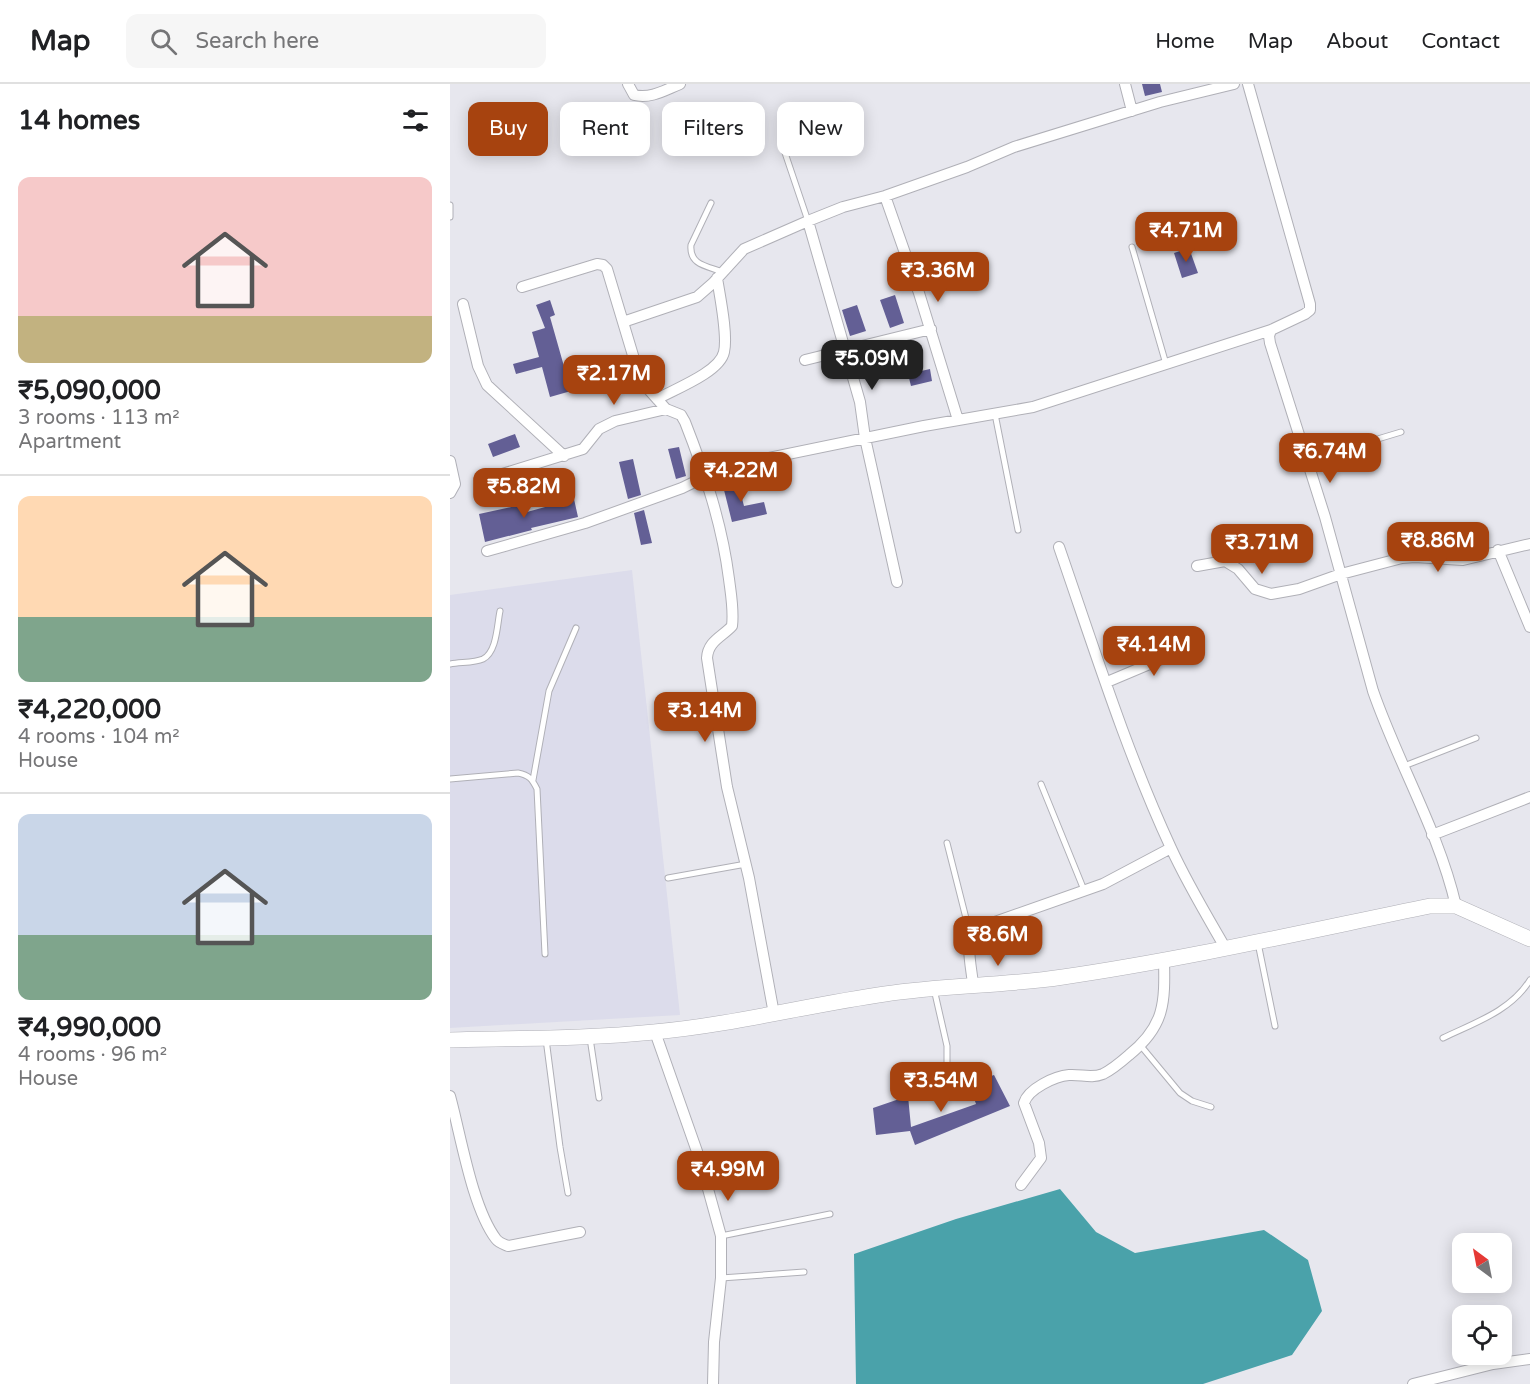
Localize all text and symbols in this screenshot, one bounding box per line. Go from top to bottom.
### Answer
search box [126,14,546,68]
text: Map [30,24,90,58]
icon: search [147,25,180,58]
text: Search here [195,28,319,54]
text: Home [1155,29,1215,54]
text: Map [1248,29,1293,54]
text: About [1326,29,1388,54]
text: Contact [1421,29,1500,54]
chip: Buy [468,102,548,156]
chip: Rent [560,102,650,156]
chip: Filters [662,102,765,156]
chip: New [777,102,864,156]
icon: filters [399,104,432,137]
text: 14 homes [18,105,140,136]
pin: ₹4.71M [1137,212,1235,263]
icon: home [171,216,279,324]
text: ₹4.71M [1149,219,1223,243]
pin: ₹3.36M [889,252,987,303]
text: ₹3.36M [901,259,975,283]
pin: ₹5.09M [823,340,921,391]
text: ₹5.09M [835,347,909,371]
pin: ₹2.17M [565,355,663,406]
text: ₹2.17M [577,362,651,386]
text: ₹5,090,000 [18,375,161,406]
text: 3 rooms · 113 m² [18,406,180,430]
text: Apartment [18,430,121,454]
pin: ₹6.74M [1281,433,1379,484]
text: ₹6.74M [1293,440,1367,464]
pin: ₹4.22M [692,452,790,503]
text: ₹4.22M [704,459,778,483]
pin: ₹5.82M [475,468,573,519]
text: ₹5.82M [487,475,561,499]
pin: ₹8.86M [1389,522,1487,573]
pin: ₹3.71M [1213,524,1311,575]
text: ₹8.86M [1401,529,1475,553]
text: ₹3.71M [1225,531,1299,555]
icon: home [171,535,279,643]
pin: ₹4.14M [1105,626,1203,677]
text: ₹4.14M [1117,633,1191,657]
pin: ₹3.14M [656,692,754,743]
text: ₹4,220,000 [18,694,161,725]
text: ₹3.14M [668,699,742,723]
text: 4 rooms · 104 m² [18,725,180,749]
text: House [18,749,78,773]
icon: home [171,853,279,961]
pin: ₹8.6M [956,916,1040,967]
text: ₹8.6M [967,923,1029,947]
text: ₹4,990,000 [18,1012,161,1043]
text: 4 rooms · 96 m² [18,1043,167,1067]
pin: ₹3.54M [892,1062,990,1113]
text: House [18,1067,78,1091]
text: ₹3.54M [904,1069,978,1093]
pin: ₹4.99M [679,1151,777,1202]
text: ₹4.99M [691,1158,765,1182]
north arrow [1452,1233,1512,1293]
map controls [1452,1233,1512,1365]
button: locate [1452,1305,1512,1365]

